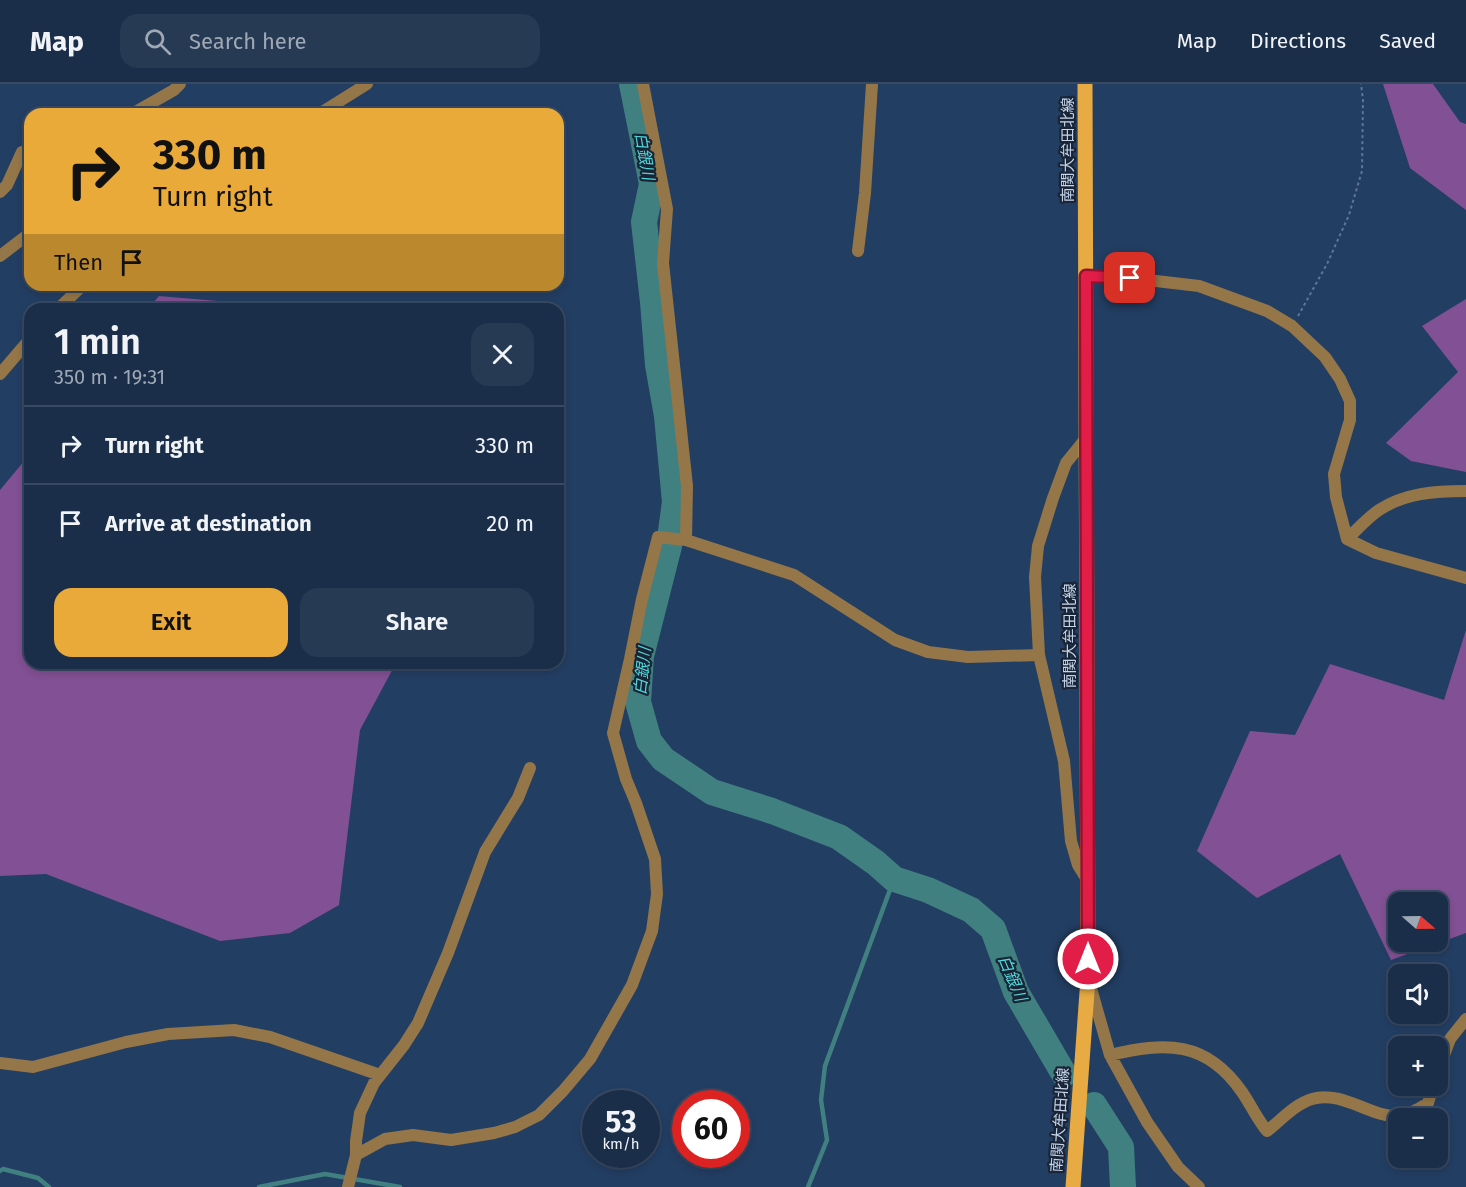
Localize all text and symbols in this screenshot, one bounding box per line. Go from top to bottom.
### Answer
search box [120,14,540,68]
text: Map [30,25,84,58]
icon: search [141,25,174,58]
text: Search here [189,28,307,55]
text: Map [1177,28,1217,54]
text: Directions [1250,28,1346,54]
text: Saved [1379,28,1436,54]
street label: 南関大牟田北線 [1059,97,1077,203]
text: 330 m [153,130,267,180]
water label: 白銀川 [631,131,658,183]
icon: right [54,132,132,210]
text: Turn right [153,181,273,213]
icon: arrive [115,246,148,279]
text: Then [54,249,103,276]
pin [1104,252,1155,303]
icon: arrive [1113,261,1146,294]
text: 1 min [54,320,141,364]
button: close [471,323,534,386]
text: 350 m · 19:31 [54,365,165,389]
icon: right [54,429,87,462]
text: Turn right [105,432,204,459]
text: 330 m [475,432,534,459]
icon: arrive [54,507,87,540]
text: Arrive at destination [105,510,312,537]
text: 20 m [486,510,534,537]
street label: 南関大牟田北線 [1061,583,1079,689]
button: Exit [54,588,288,657]
button: Share [300,588,534,657]
water label: 白銀川 [631,644,655,696]
north arrow [1388,892,1448,952]
map controls [1388,892,1448,1168]
position arrow [1056,927,1120,991]
water label: 白銀川 [994,952,1031,1006]
button: sound [1388,964,1448,1024]
button: + [1388,1036,1448,1096]
street label: 南関大牟田北線 [1047,1067,1073,1173]
speed limit sign: 60 [672,1090,750,1168]
text: 53 [605,1104,637,1140]
button: − [1388,1108,1448,1168]
text: km/h [602,1135,640,1153]

